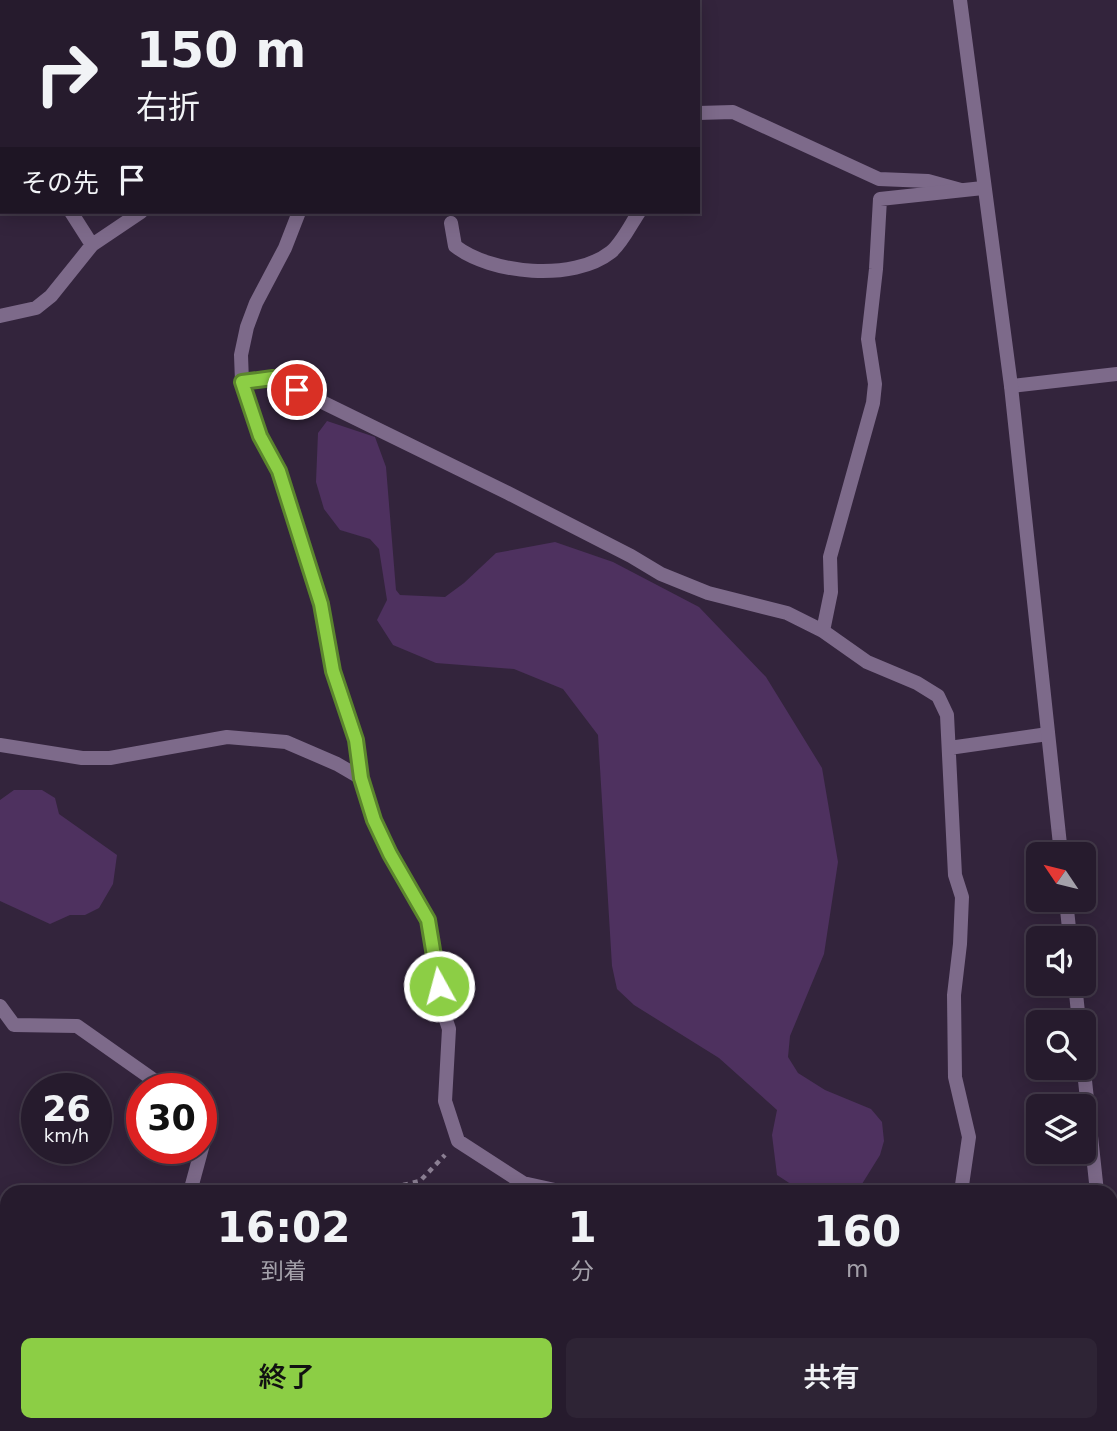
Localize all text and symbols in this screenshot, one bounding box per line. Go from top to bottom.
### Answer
text: 150 m [136,22,306,79]
icon: right [21,28,112,119]
text: 右折 [136,88,200,126]
icon: arrive [113,161,151,199]
text: その先 [21,168,99,198]
pin [267,360,327,420]
icon: arrive [278,371,316,409]
north arrow [1026,842,1096,912]
map controls [1026,842,1096,1164]
button: sound [1026,926,1096,996]
position arrow [402,949,476,1023]
button: search [1026,1010,1096,1080]
speed limit sign: 30 [126,1073,217,1164]
text: 26 [42,1089,91,1129]
button: layers [1026,1094,1096,1164]
text: km/h [44,1125,89,1146]
text: 16:02 [217,1203,351,1252]
text: 1 [567,1203,597,1252]
text: 160 [813,1207,901,1256]
text: m [846,1256,869,1282]
text: 到着 [261,1258,307,1284]
text: 分 [571,1258,594,1284]
button: 終了 [21,1338,552,1418]
button: 共有 [566,1338,1097,1418]

